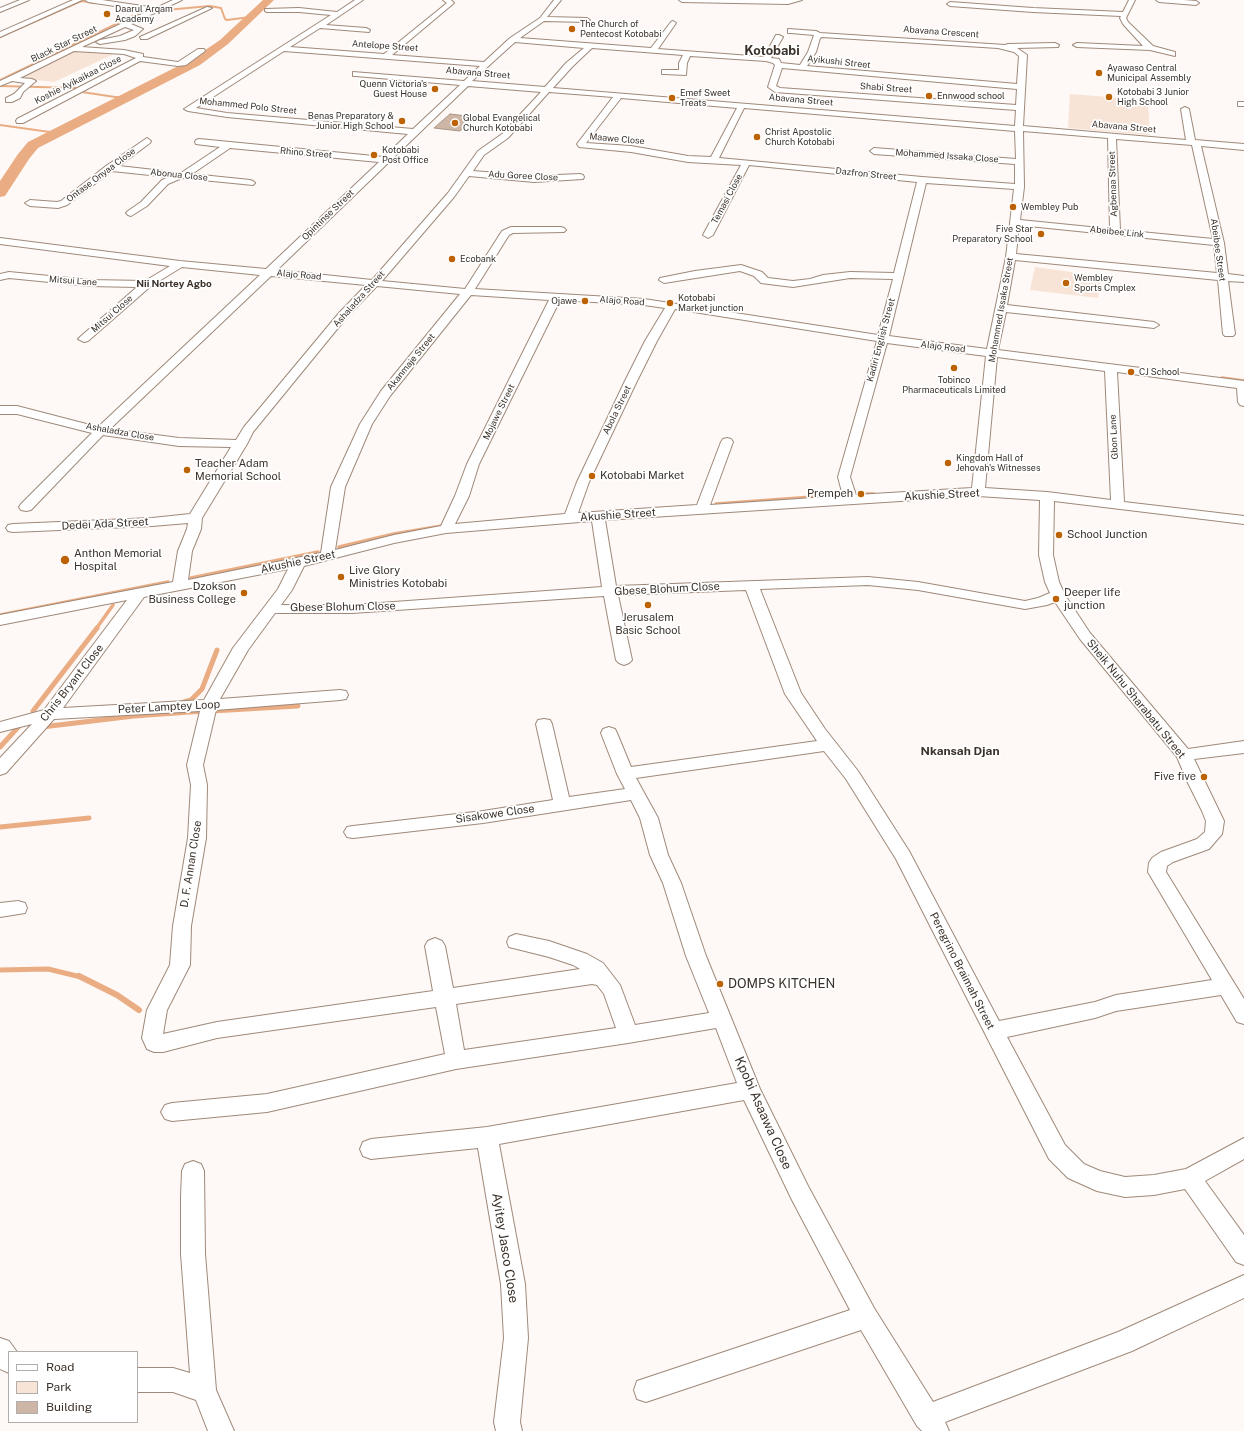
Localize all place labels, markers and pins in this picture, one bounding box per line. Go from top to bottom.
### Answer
place label: Daarul Arqam Academy [115,4,173,25]
marker: Daarul Arqam Academy [102,9,112,19]
place label: The Church of Pentecost Kotobabi [580,19,661,40]
marker: The Church of Pentecost Kotobabi [567,24,577,34]
place label: Ayawaso Central Municipal Assembly [1107,63,1191,84]
marker: Ayawaso Central Municipal Assembly [1094,68,1104,78]
place label: Quenn Victoria's Guest House [360,79,427,100]
marker: Quenn Victoria's Guest House [430,84,440,94]
place label: Kotobabi 3 Junior High School [1117,87,1189,108]
place label: Emef Sweet Treats [680,88,730,109]
marker: Ennwood school [924,91,934,101]
place label: Ennwood school [937,91,1005,101]
marker: Kotobabi 3 Junior High School [1104,92,1114,102]
marker: Emef Sweet Treats [667,93,677,103]
place label: Benas Preparatory & Junior High School [308,111,394,132]
place label: Global Evangelical Church Kotobabi [463,113,540,134]
marker: Benas Preparatory & Junior High School [397,116,407,126]
marker: Global Evangelical Church Kotobabi [450,118,460,128]
place label: Christ Apostolic Church Kotobabi [765,127,834,148]
marker: Christ Apostolic Church Kotobabi [752,132,762,142]
place label: Kotobabi Post Office [382,145,428,166]
marker: Kotobabi Post Office [369,150,379,160]
marker: Wembley Pub [1008,202,1018,212]
place label: Wembley Pub [1021,202,1078,212]
place label: Five Star Preparatory School [952,224,1033,245]
marker: Five Star Preparatory School [1036,229,1046,239]
marker: Ecobank [447,254,457,264]
place label: Ecobank [460,254,496,264]
place label: Wembley Sports Cmplex [1074,273,1136,294]
marker: Wembley Sports Cmplex [1061,278,1071,288]
place label: Kotobabi Market junction [678,293,743,314]
place label: Ojawe [551,296,577,306]
marker: Ojawe [580,296,590,306]
marker: Kotobabi Market junction [665,298,675,308]
marker: Tobinco Pharmaceuticals Limited [949,363,959,373]
marker: CJ School [1126,367,1136,377]
place label: CJ School [1139,367,1180,377]
place label: Tobinco Pharmaceuticals Limited [902,375,1006,396]
place label: Kingdom Hall of Jehovah's Witnesses [956,453,1040,474]
place label: Teacher Adam Memorial School [195,457,281,483]
marker: Kingdom Hall of Jehovah's Witnesses [943,458,953,468]
marker: Teacher Adam Memorial School [182,465,192,475]
place label: Kotobabi Market [600,469,684,483]
marker: Kotobabi Market [587,471,597,481]
place label: Prempeh [807,487,853,501]
marker: Prempeh [856,489,866,499]
place label: School Junction [1067,528,1147,542]
marker: School Junction [1054,530,1064,540]
place label: Anthon Memorial Hospital [74,547,162,573]
marker: Anthon Memorial Hospital [59,554,71,566]
place label: Live Glory Ministries Kotobabi [349,564,447,590]
marker: Live Glory Ministries Kotobabi [336,572,346,582]
place label: Dzokson Business College [148,580,236,606]
place label: Deeper life junction [1064,586,1120,612]
marker: Dzokson Business College [239,588,249,598]
marker: Deeper life junction [1051,594,1061,604]
marker: Jerusalem Basic School [643,600,653,610]
place label: Jerusalem Basic School [615,611,681,637]
place label: Five five [1154,770,1196,784]
marker: Five five [1199,772,1209,782]
place label: DOMPS KITCHEN [728,976,835,992]
marker: DOMPS KITCHEN [715,979,725,989]

